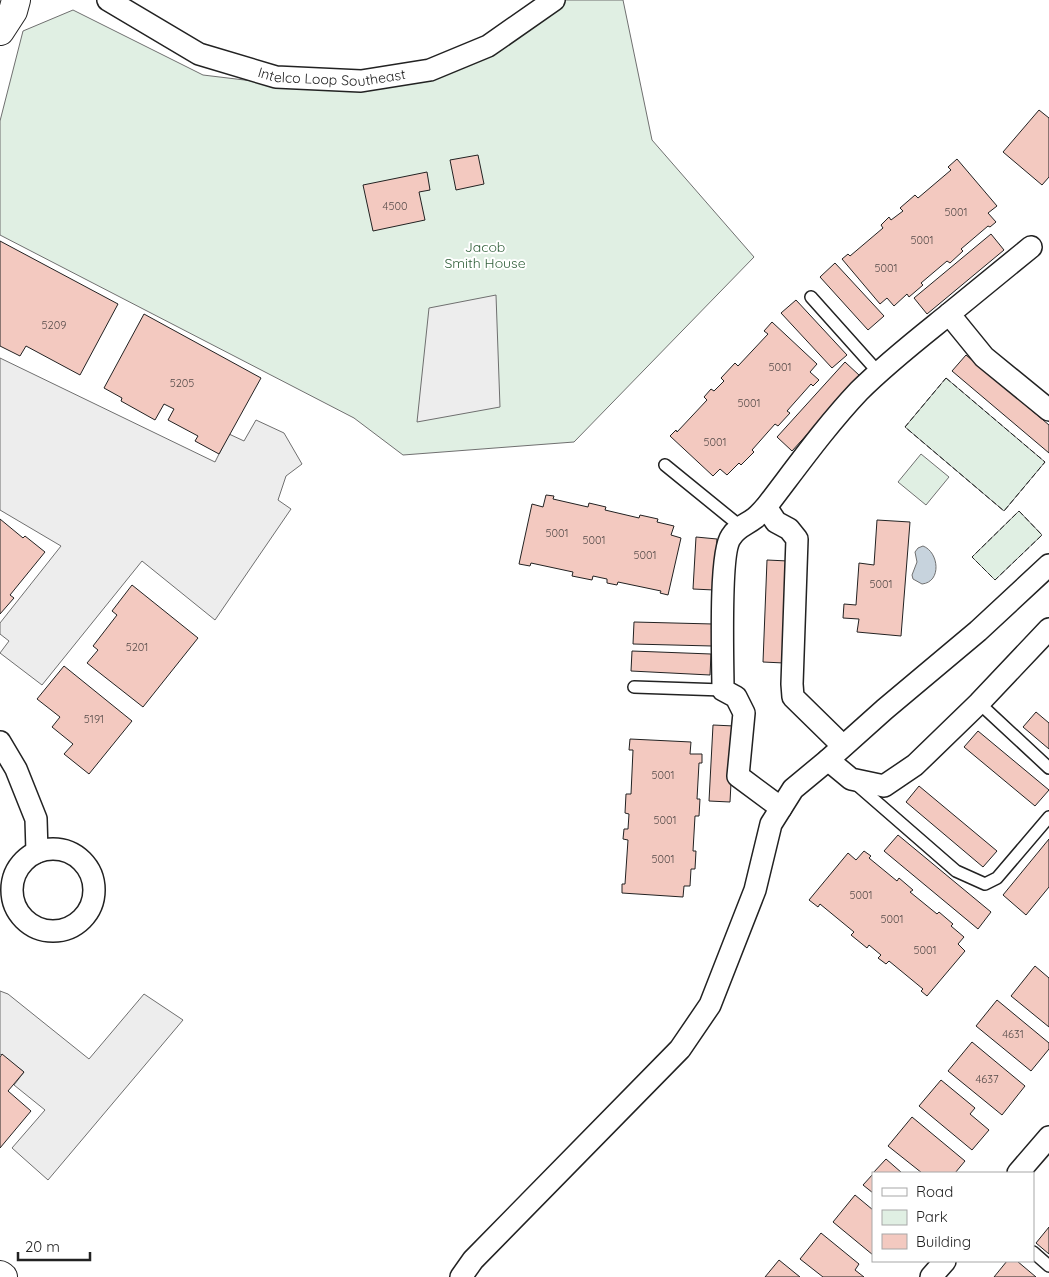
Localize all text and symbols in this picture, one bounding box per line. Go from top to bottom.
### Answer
street label: Intelco Loop Southeast [256,63,407,90]
house number: 4500 [383,199,407,213]
house number: 5001 [944,205,968,219]
house number: 5001 [910,233,934,247]
park label: Jacob Smith House [444,238,526,272]
house number: 5001 [874,261,898,275]
house number: 5209 [42,318,66,332]
house number: 5001 [768,360,792,374]
house number: 5205 [170,376,194,390]
house number: 5001 [737,396,761,410]
house number: 5001 [703,435,727,449]
house number: 5001 [545,526,569,540]
house number: 5001 [582,533,606,547]
house number: 5001 [633,548,657,562]
house number: 5001 [869,577,893,591]
house number: 5201 [126,640,148,654]
house number: 5191 [84,712,104,726]
house number: 5001 [651,768,675,782]
house number: 5001 [653,813,677,827]
house number: 5001 [651,852,675,866]
house number: 5001 [849,888,873,902]
house number: 5001 [880,912,904,926]
house number: 5001 [913,943,937,957]
house number: 4631 [1002,1027,1024,1041]
house number: 4637 [975,1072,999,1086]
legend [872,1172,1034,1262]
text: Road [916,1182,953,1201]
text: Park [916,1207,948,1226]
scale bar [18,1230,90,1262]
text: Building [916,1232,971,1251]
text: 20 m [25,1237,60,1256]

